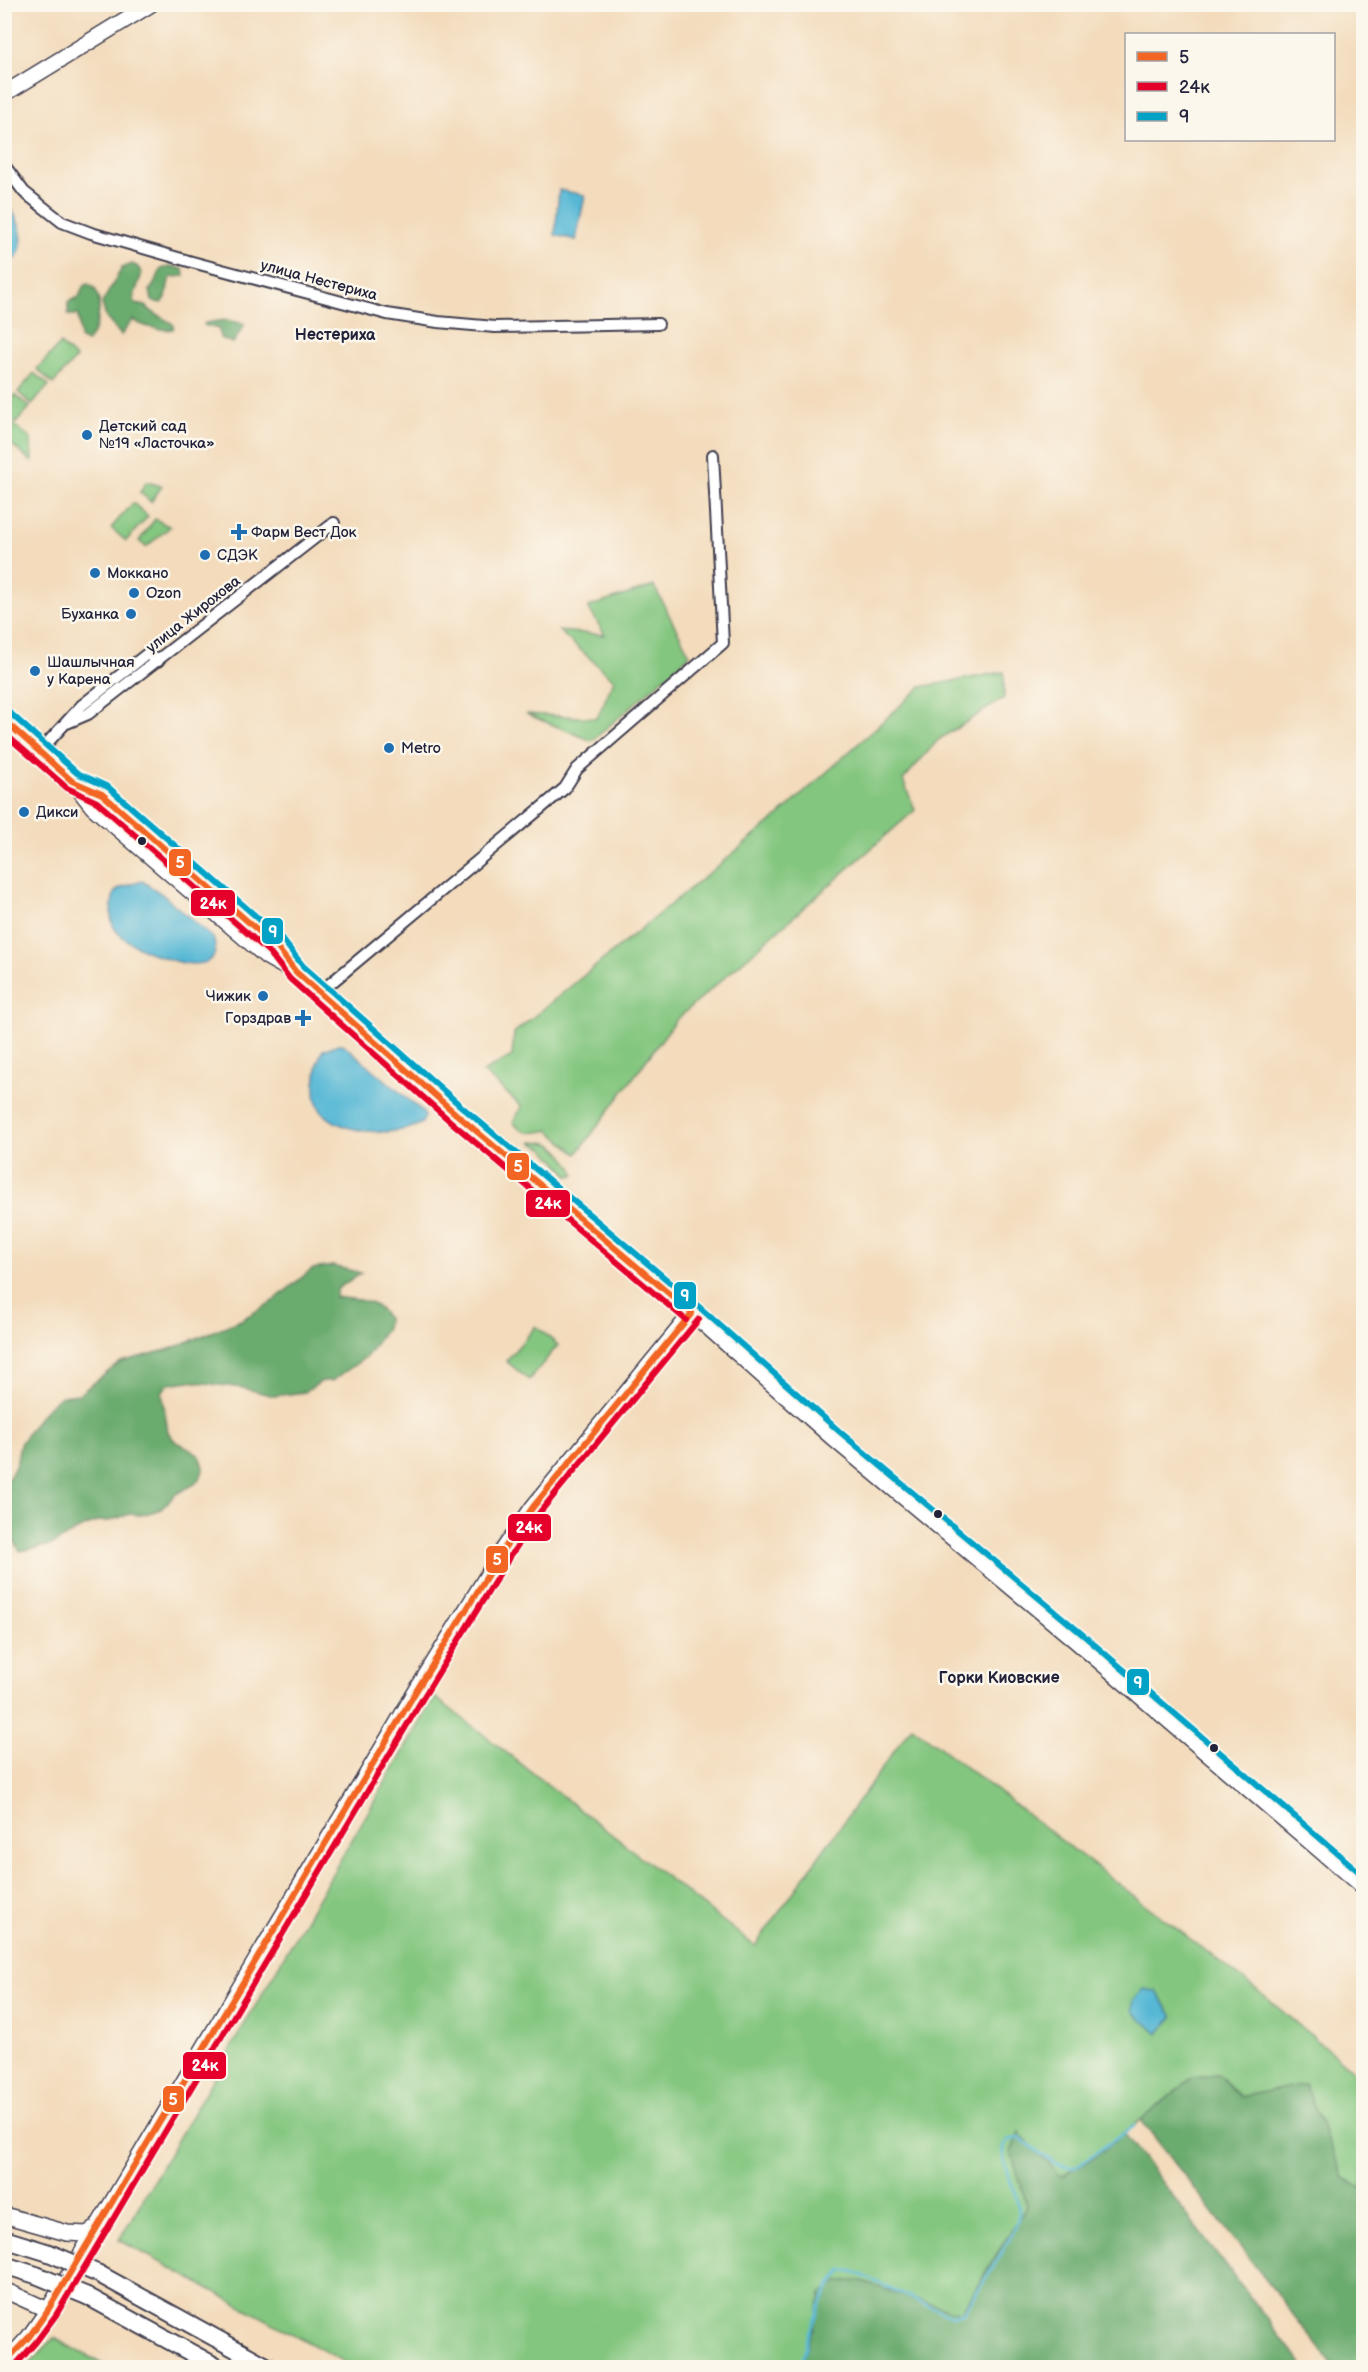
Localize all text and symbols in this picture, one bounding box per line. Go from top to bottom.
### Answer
legend [1125,33,1335,141]
text: 5 [1179,47,1189,68]
text: 24к [1179,77,1210,98]
text: 9 [1179,107,1189,128]
street label: улица Нестериха [258,256,379,305]
district label: Нестериха [295,326,376,345]
place label: Детский сад №19 «Ласточка» [99,417,215,453]
marker: Детский сад №19 «Ласточка» [80,428,94,442]
place label: Фарм Вест Док [251,523,357,542]
marker: Фарм Вест Док [232,525,246,539]
place label: СДЭК [217,546,258,565]
marker: СДЭК [198,548,212,562]
place label: Моккано [107,564,168,583]
marker: Моккано [88,566,102,580]
street label: улица Жирохова [142,572,244,657]
place label: Ozon [146,584,181,603]
marker: Ozon [127,586,141,600]
place label: Буханка [61,605,119,624]
marker: Буханка [124,607,138,621]
place label: Шашлычная у Карена [47,653,135,689]
marker: Шашлычная у Карена [28,664,42,678]
place label: Metro [401,739,441,758]
marker: Metro [382,741,396,755]
place label: Дикси [36,803,78,822]
marker: Дикси [17,805,31,819]
unlabelled marker [136,835,148,847]
line badge: 5 [168,848,192,877]
text: 5 [175,854,185,873]
line badge: 24к [190,889,236,917]
text: 24к [199,895,227,914]
line badge: 9 [261,917,284,945]
text: 9 [268,923,278,942]
place label: Чижик [206,987,251,1006]
marker: Чижик [256,989,270,1003]
place label: Горздрав [225,1009,291,1028]
marker: Горздрав [296,1011,310,1025]
line badge: 5 [506,1152,530,1181]
text: 5 [513,1158,523,1177]
line badge: 24к [525,1189,571,1218]
text: 24к [534,1195,562,1214]
line badge: 9 [673,1281,697,1310]
text: 9 [680,1287,690,1306]
unlabelled marker [932,1508,944,1520]
line badge: 24к [507,1513,552,1542]
text: 24к [515,1519,543,1538]
line badge: 5 [485,1545,509,1574]
text: 5 [492,1551,502,1570]
line badge: 9 [1126,1668,1150,1696]
district label: Горки Киовские [938,1669,1060,1688]
text: 9 [1133,1674,1143,1693]
unlabelled marker [1208,1742,1220,1754]
line badge: 24к [182,2051,227,2080]
text: 24к [191,2057,219,2076]
line badge: 5 [162,2085,185,2113]
text: 5 [168,2091,178,2110]

